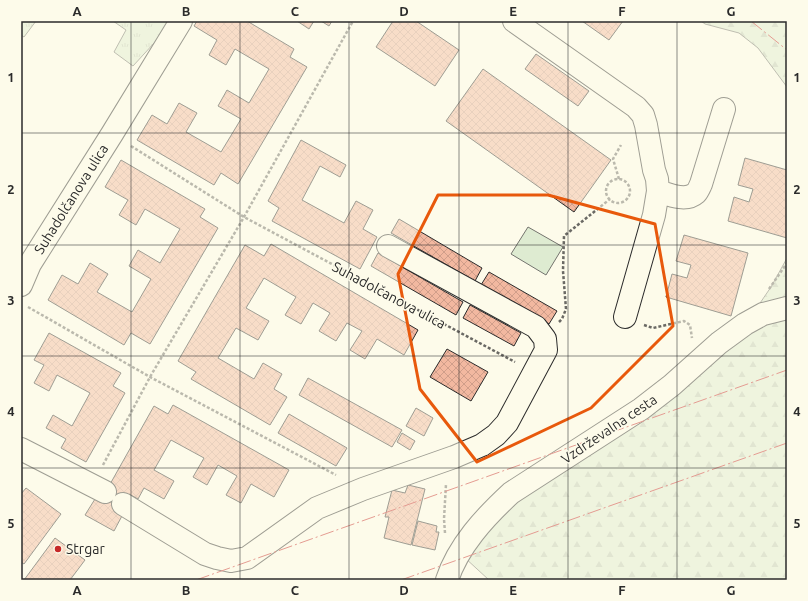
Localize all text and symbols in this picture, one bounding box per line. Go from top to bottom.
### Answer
text: A [72,4,82,18]
text: B [182,4,191,18]
text: C [291,4,300,18]
text: D [399,4,409,18]
text: E [509,4,517,18]
text: F [618,4,626,18]
text: G [727,4,736,18]
text: 1 [7,70,15,84]
text: 1 [793,70,801,84]
street label: Suhadolčanova ulica [31,141,111,257]
text: 2 [7,182,15,196]
text: 2 [793,182,801,196]
street label: Suhadolčanova ulica [329,258,449,332]
text: 3 [7,293,15,307]
text: 3 [793,293,801,307]
street label: Vzdrževalna cesta [558,391,660,467]
text: 4 [7,404,15,418]
text: 4 [793,404,801,418]
text: 5 [7,516,15,530]
text: 5 [793,516,801,530]
place label: Strgar [66,541,105,557]
marker: Strgar [53,544,63,554]
text: A [72,583,82,597]
text: B [182,583,191,597]
text: C [291,583,300,597]
text: D [399,583,409,597]
text: E [509,583,517,597]
text: F [618,583,626,597]
text: G [727,583,736,597]

